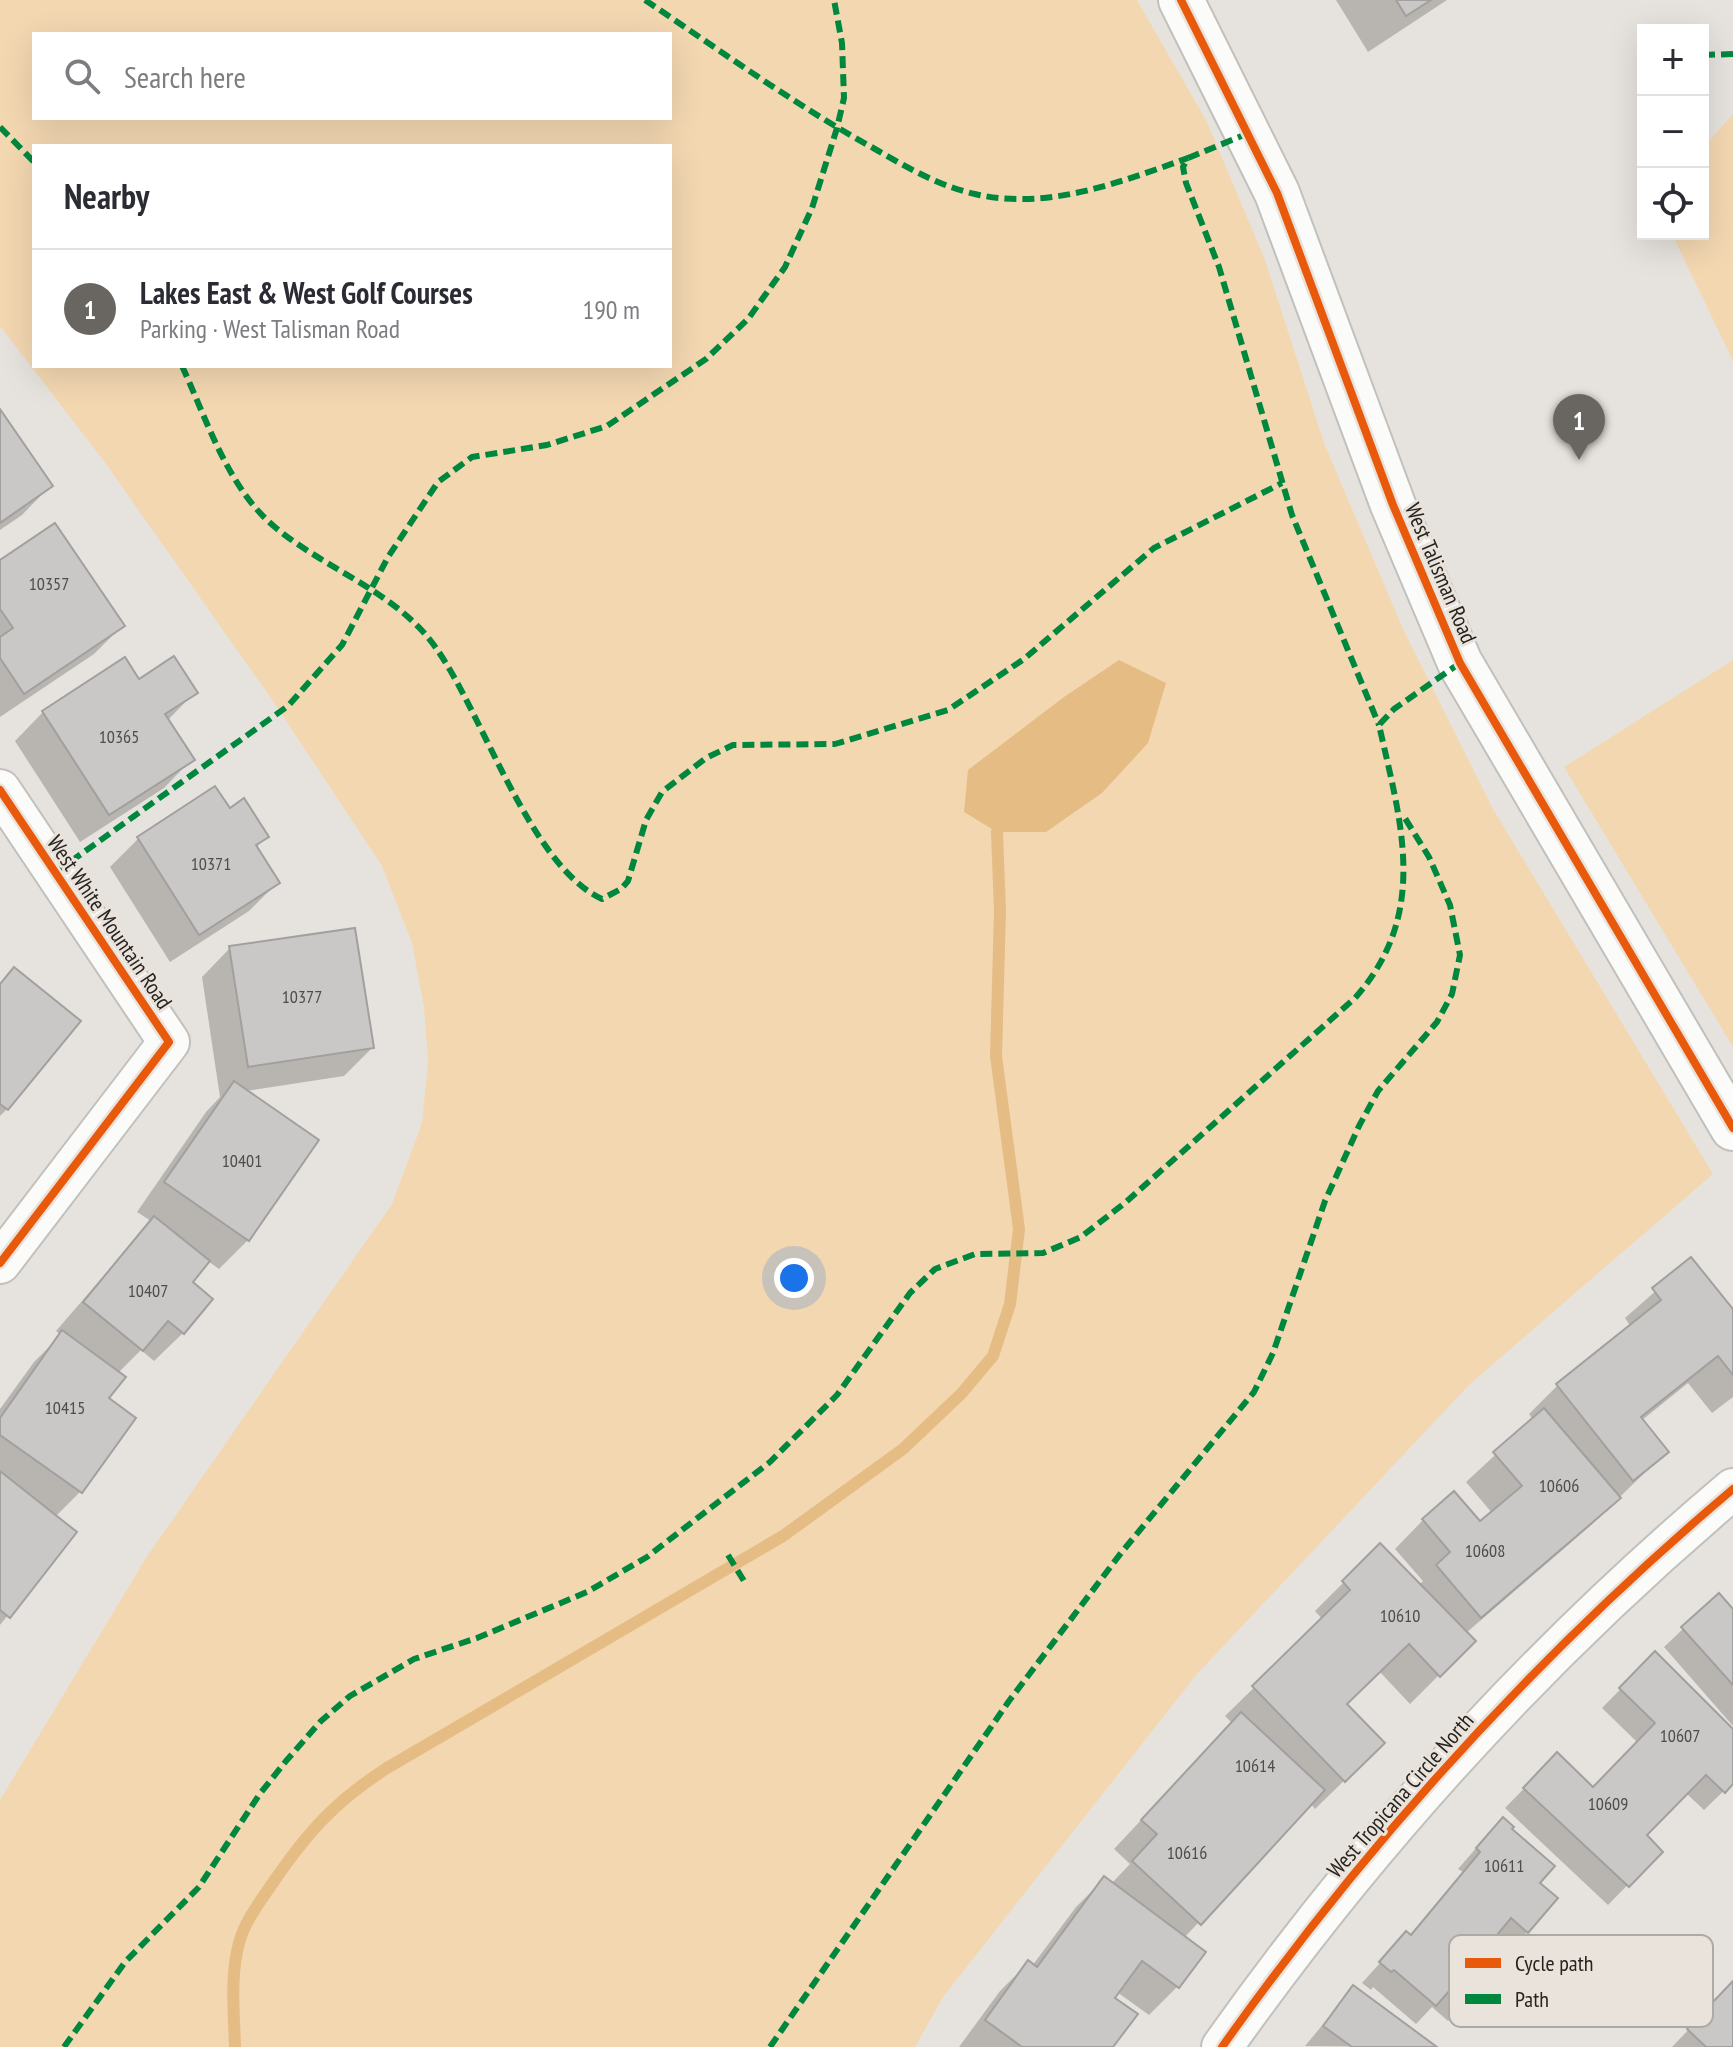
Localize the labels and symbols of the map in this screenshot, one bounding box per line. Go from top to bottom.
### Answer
pin: 1 [1553,394,1605,460]
street label: West Talisman Road [1399,499,1483,647]
house number: 10357 [29,572,69,595]
house number: 10365 [99,725,139,748]
street label: West White Mountain Road [41,830,179,1014]
house number: 10371 [191,852,231,875]
house number: 10377 [282,985,322,1008]
house number: 10401 [222,1149,262,1172]
your location [774,1258,814,1298]
house number: 10407 [128,1279,168,1302]
house number: 10415 [45,1396,85,1419]
house number: 10606 [1539,1474,1579,1497]
house number: 10608 [1465,1539,1505,1562]
house number: 10610 [1380,1604,1420,1627]
street label: West Tropicana Circle North [1321,1707,1479,1883]
house number: 10607 [1660,1724,1700,1747]
house number: 10614 [1235,1754,1275,1777]
house number: 10609 [1588,1792,1628,1815]
house number: 10616 [1167,1841,1207,1864]
house number: 10611 [1484,1854,1524,1877]
legend [1449,1935,1713,2027]
text: Cycle path [1515,1949,1593,1977]
text: Path [1515,1985,1549,2013]

